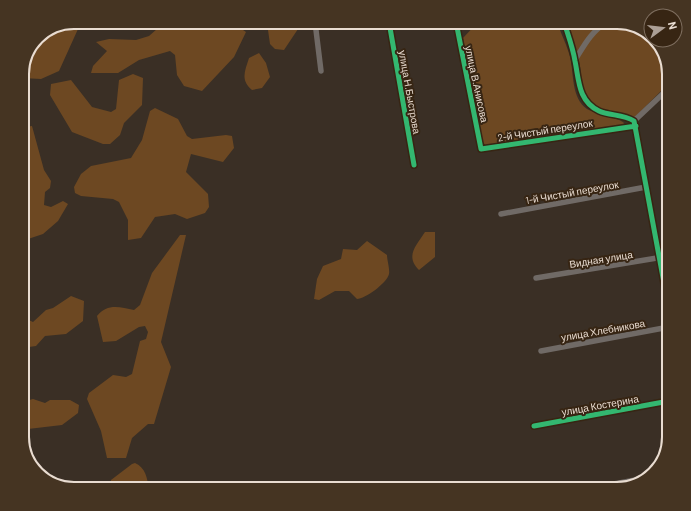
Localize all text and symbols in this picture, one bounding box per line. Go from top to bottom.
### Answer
north arrow [643,8,683,48]
text: N [666,20,680,31]
street label: улица В.Анисова [463,45,491,124]
street label: улица Н.Быстрова [397,49,423,135]
street label: 2-й Чистый переулок [497,116,594,143]
street label: 1-й Чистый переулок [525,178,620,206]
street label: Видная улица [568,248,634,270]
street label: улица Хлебникова [560,317,646,343]
street label: улица Костерина [560,392,640,418]

